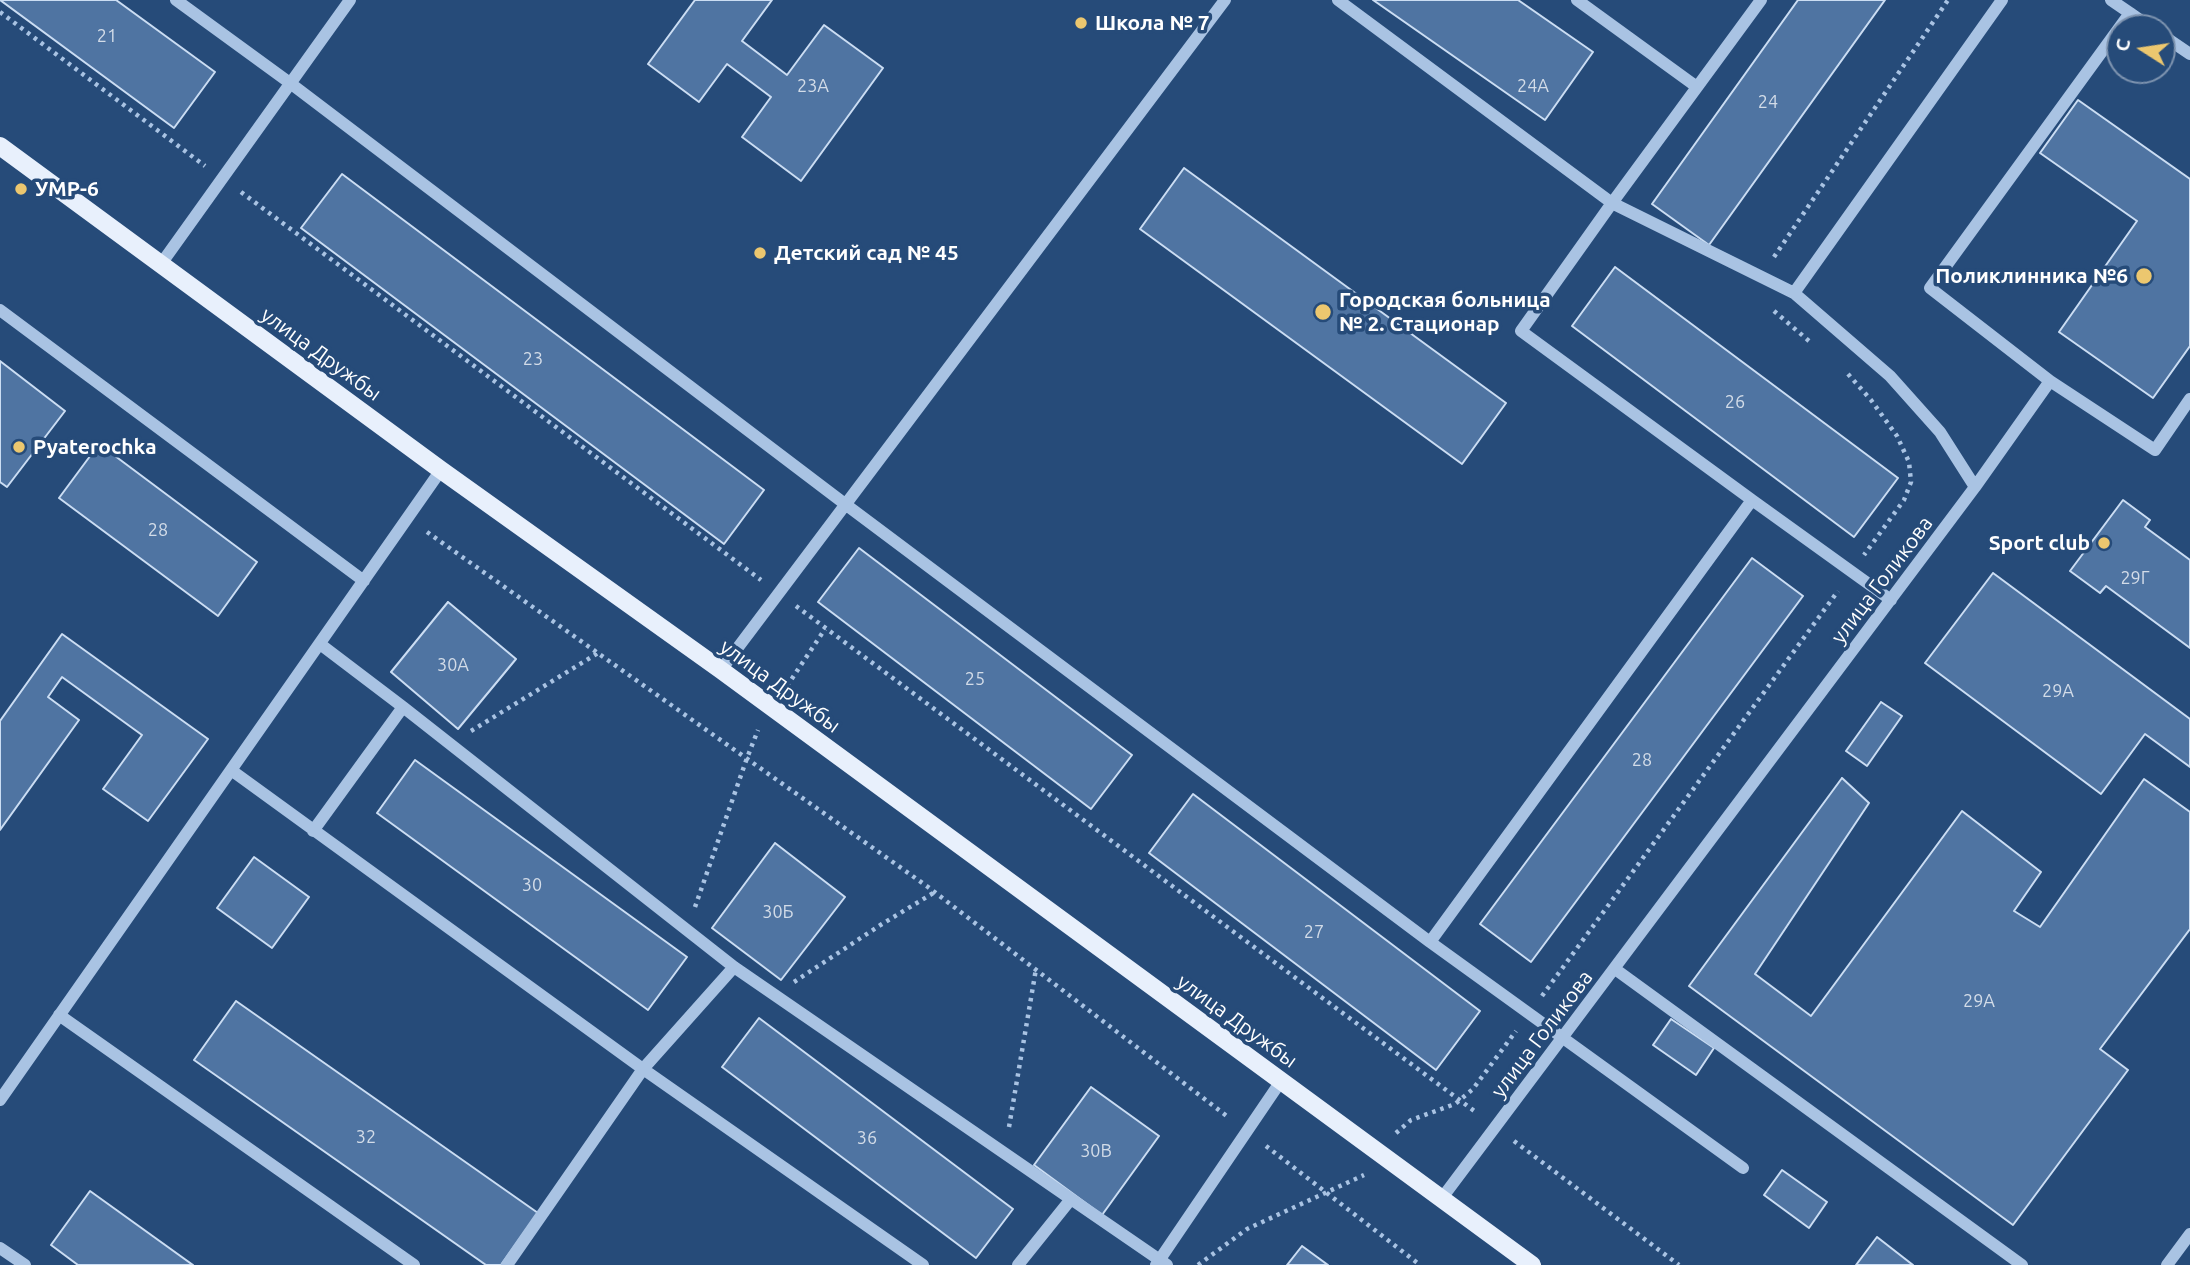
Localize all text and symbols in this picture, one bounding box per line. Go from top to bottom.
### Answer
place label: Школа № 7 [1095,10,1210,36]
north arrow [2106,14,2176,84]
marker: Школа № 7 [1073,15,1089,31]
house number: 21 [97,25,117,47]
text: С [2110,37,2134,53]
house number: 23А [797,75,829,97]
house number: 24А [1517,75,1549,97]
house number: 24 [1758,91,1778,113]
place label: УМР-6 [35,176,99,202]
marker: УМР-6 [13,181,29,197]
place label: Детский сад № 45 [774,240,959,266]
marker: Детский сад № 45 [752,245,768,261]
place label: Поликлинника №6 [1935,263,2128,289]
marker: Поликлинника №6 [2134,266,2154,286]
place label: Городская больница № 2. Стационар [1339,287,1551,337]
street label: улица Дружбы [256,302,386,406]
marker: Городская больница № 2. Стационар [1313,302,1333,322]
house number: 23 [523,348,543,370]
house number: 26 [1725,391,1745,413]
place label: Pyaterochka [33,434,157,460]
marker: Pyaterochka [11,439,27,455]
street label: улица Голикова [1826,511,1938,649]
house number: 28 [148,519,168,541]
place label: Sport club [1989,530,2090,556]
marker: Sport club [2096,535,2112,551]
house number: 29Г [2120,567,2150,589]
street label: улица Дружбы [715,634,845,738]
house number: 30А [437,654,469,676]
house number: 25 [965,668,985,690]
house number: 29А [2042,680,2074,702]
house number: 28 [1632,749,1652,771]
house number: 30 [522,874,542,896]
house number: 30Б [762,901,794,923]
house number: 27 [1304,921,1324,943]
street label: улица Голикова [1486,965,1598,1103]
street label: улица Дружбы [1172,969,1302,1073]
house number: 29А [1963,990,1995,1012]
house number: 32 [356,1126,376,1148]
house number: 36 [857,1127,877,1149]
house number: 30В [1080,1140,1112,1162]

